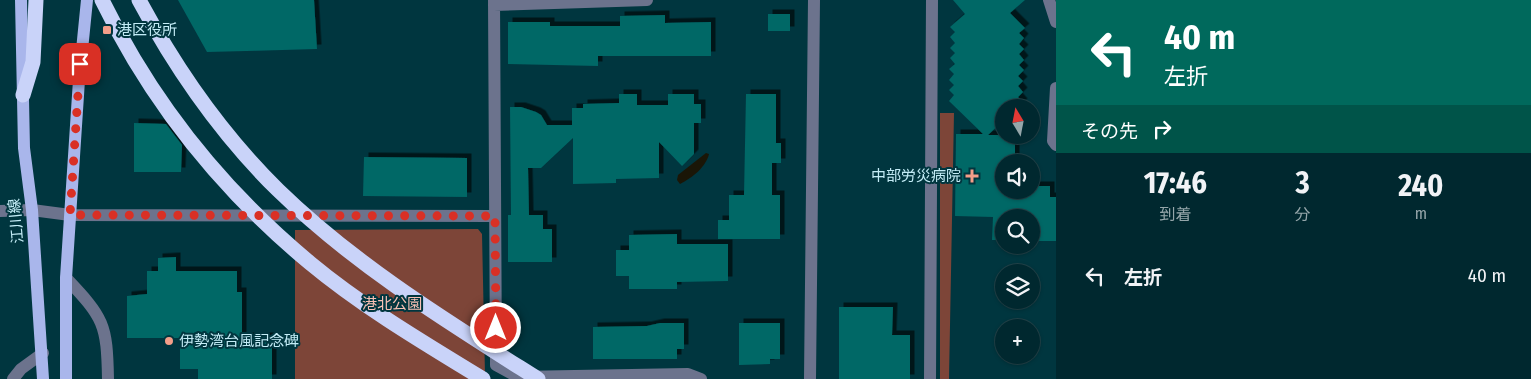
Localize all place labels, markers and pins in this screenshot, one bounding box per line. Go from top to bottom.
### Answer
place label: 港区役所 [117,21,177,39]
marker: 港区役所 [101,24,113,36]
pin [59,43,101,85]
place label: 中部労災病院 [871,167,961,185]
marker: 中部労災病院 [965,169,979,183]
place label: 伊勢湾台風記念碑 [179,332,299,350]
marker: 伊勢湾台風記念碑 [163,335,175,347]

